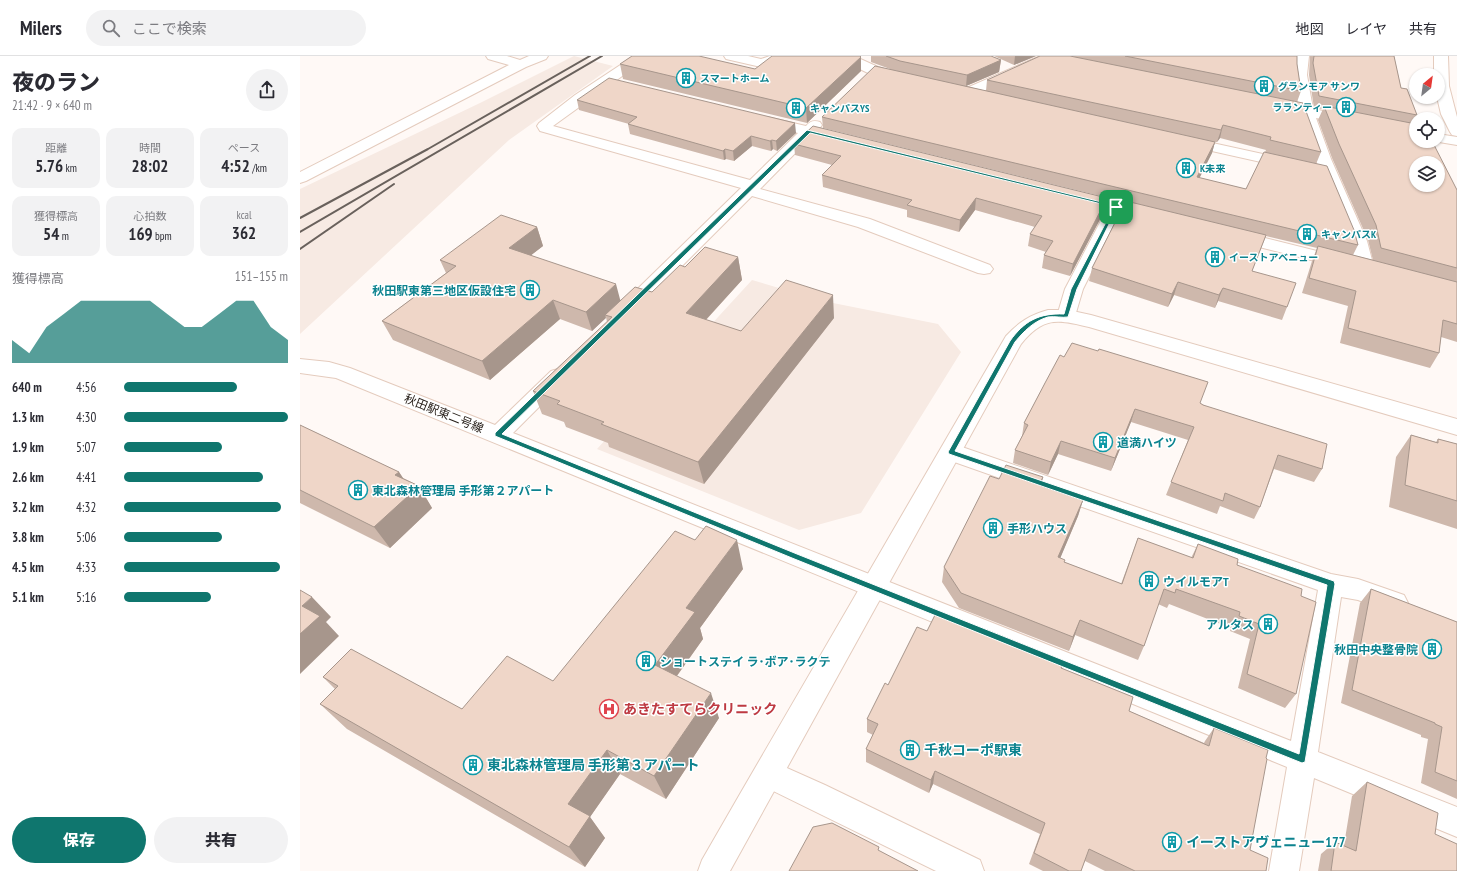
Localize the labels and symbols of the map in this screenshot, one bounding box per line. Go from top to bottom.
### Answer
building icon: スマートホーム [675,67,697,89]
north arrow [1409,68,1445,104]
place label: スマートホーム [700,72,769,85]
building icon: グランモア サンワ [1253,75,1275,97]
place label: グランモア サンワ [1278,80,1360,93]
building icon: ラランティー [1335,96,1357,118]
building icon: キャンパスYS [785,97,807,119]
place label: ラランティー [1273,101,1332,114]
place label: キャンパスYS [810,102,870,115]
building icon: K未来 [1175,157,1197,179]
place label: K未来 [1200,162,1225,175]
pin [1099,190,1133,224]
building icon: キャンパスK [1296,223,1318,245]
place label: キャンパスK [1321,228,1377,241]
building icon: イーストアベニュー [1204,246,1226,268]
place label: イーストアベニュー [1229,251,1318,264]
building icon: 秋田駅東第三地区仮設住宅 [519,279,541,301]
place label: 秋田駅東第三地区仮設住宅 [372,283,516,298]
street label: 秋田駅東二号線 [402,390,486,436]
building icon: 道満ハイツ [1092,431,1114,453]
place label: 道満ハイツ [1117,435,1177,450]
building icon: 東北森林管理局 手形第２アパート [347,479,369,501]
place label: 東北森林管理局 手形第２アパート [372,483,554,498]
building icon: 手形ハウス [982,517,1004,539]
place label: 手形ハウス [1007,521,1067,536]
building icon: ウイルモアT [1138,570,1160,592]
place label: ウイルモアT [1163,574,1229,589]
building icon: アルタス [1257,613,1279,635]
place label: アルタス [1206,617,1254,632]
building icon: 秋田中央整骨院 [1421,638,1443,660]
place label: 秋田中央整骨院 [1334,642,1418,657]
building icon: ショートステイ ラ･ボア･ラクテ [635,650,657,672]
place label: ショートステイ ラ･ボア･ラクテ [660,654,830,669]
hospital icon: あきたすてらクリニック [598,698,620,720]
place label: あきたすてらクリニック [623,700,777,718]
building icon: 千秋コーポ駅東 [899,739,921,761]
place label: 千秋コーポ駅東 [924,741,1022,759]
building icon: 東北森林管理局 手形第３アパート [462,754,484,776]
place label: 東北森林管理局 手形第３アパート [487,756,700,774]
building icon: イーストアヴェニュー177 [1161,831,1183,853]
place label: イーストアヴェニュー177 [1186,833,1346,851]

